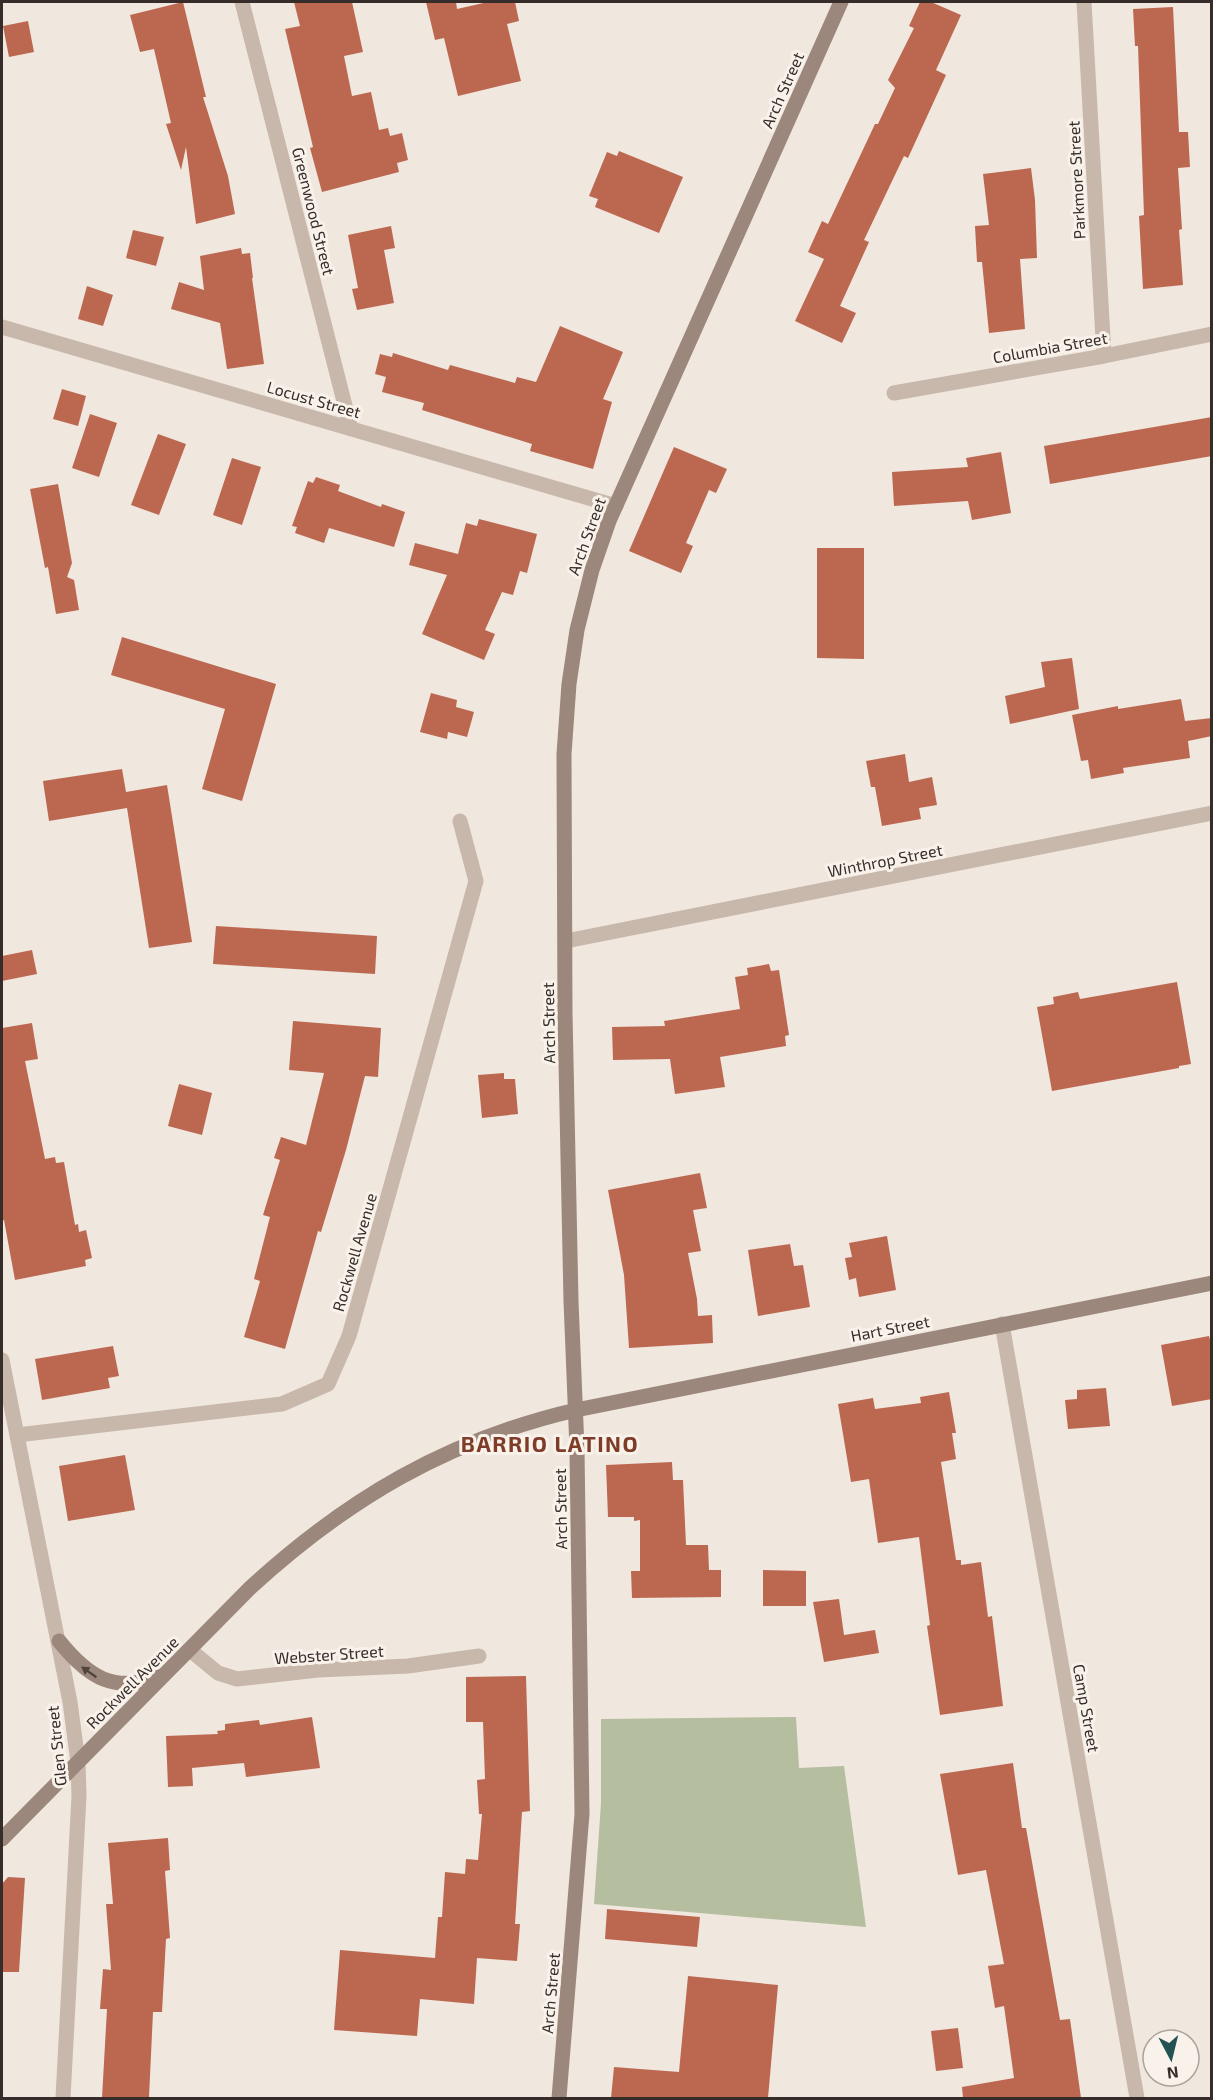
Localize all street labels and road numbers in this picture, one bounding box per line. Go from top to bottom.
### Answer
street label: Arch Street [757,49,807,131]
street label: Parkmore Street [1063,120,1089,240]
street label: Greenwood Street [289,145,339,277]
street label: Columbia Street [991,328,1109,366]
street label: Locust Street [265,377,363,421]
street label: Arch Street [563,495,609,577]
street label: Winthrop Street [826,840,944,880]
street label: Arch Street [538,982,558,1064]
street label: Rockwell Avenue [328,1191,380,1313]
street label: Hart Street [849,1311,931,1345]
street label: Arch Street [550,1468,570,1550]
street label: Rockwell Avenue [82,1632,182,1732]
street label: Webster Street [274,1641,384,1667]
street label: Camp Street [1070,1662,1104,1754]
street label: Glen Street [42,1705,70,1787]
street label: Arch Street [537,1952,563,2034]

